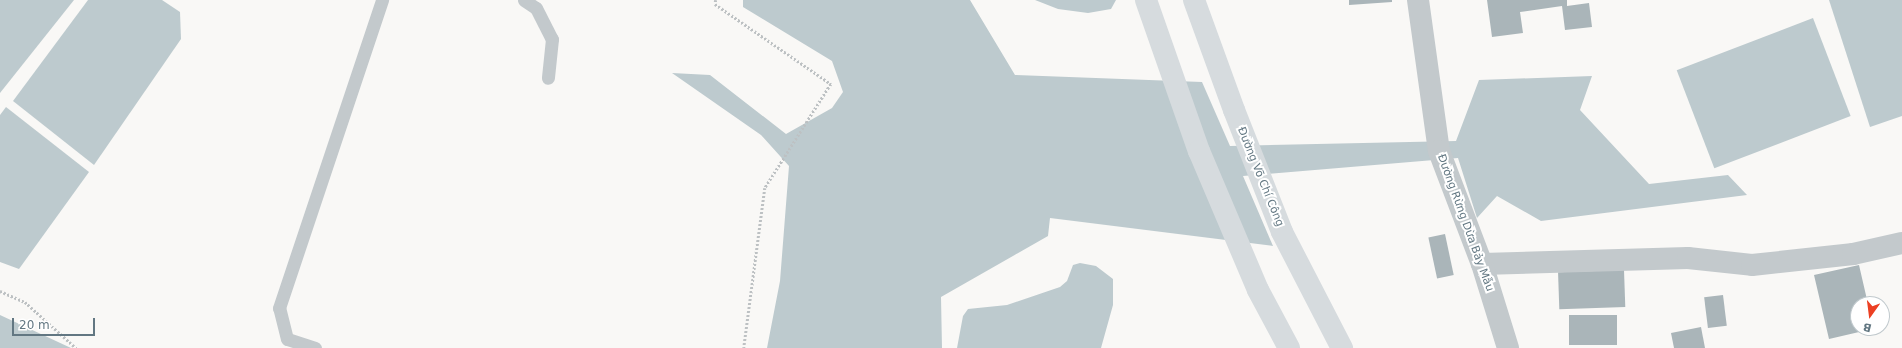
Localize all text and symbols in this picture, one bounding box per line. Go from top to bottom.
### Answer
street label: Đường Võ Chí Công [1234,125,1286,229]
street label: Đường Rừng Dừa Bảy Mẫu [1434,153,1496,293]
north arrow [1850,296,1890,336]
scale bar [14,310,97,336]
text: 20 m [19,318,50,332]
text: B [1862,320,1873,334]

